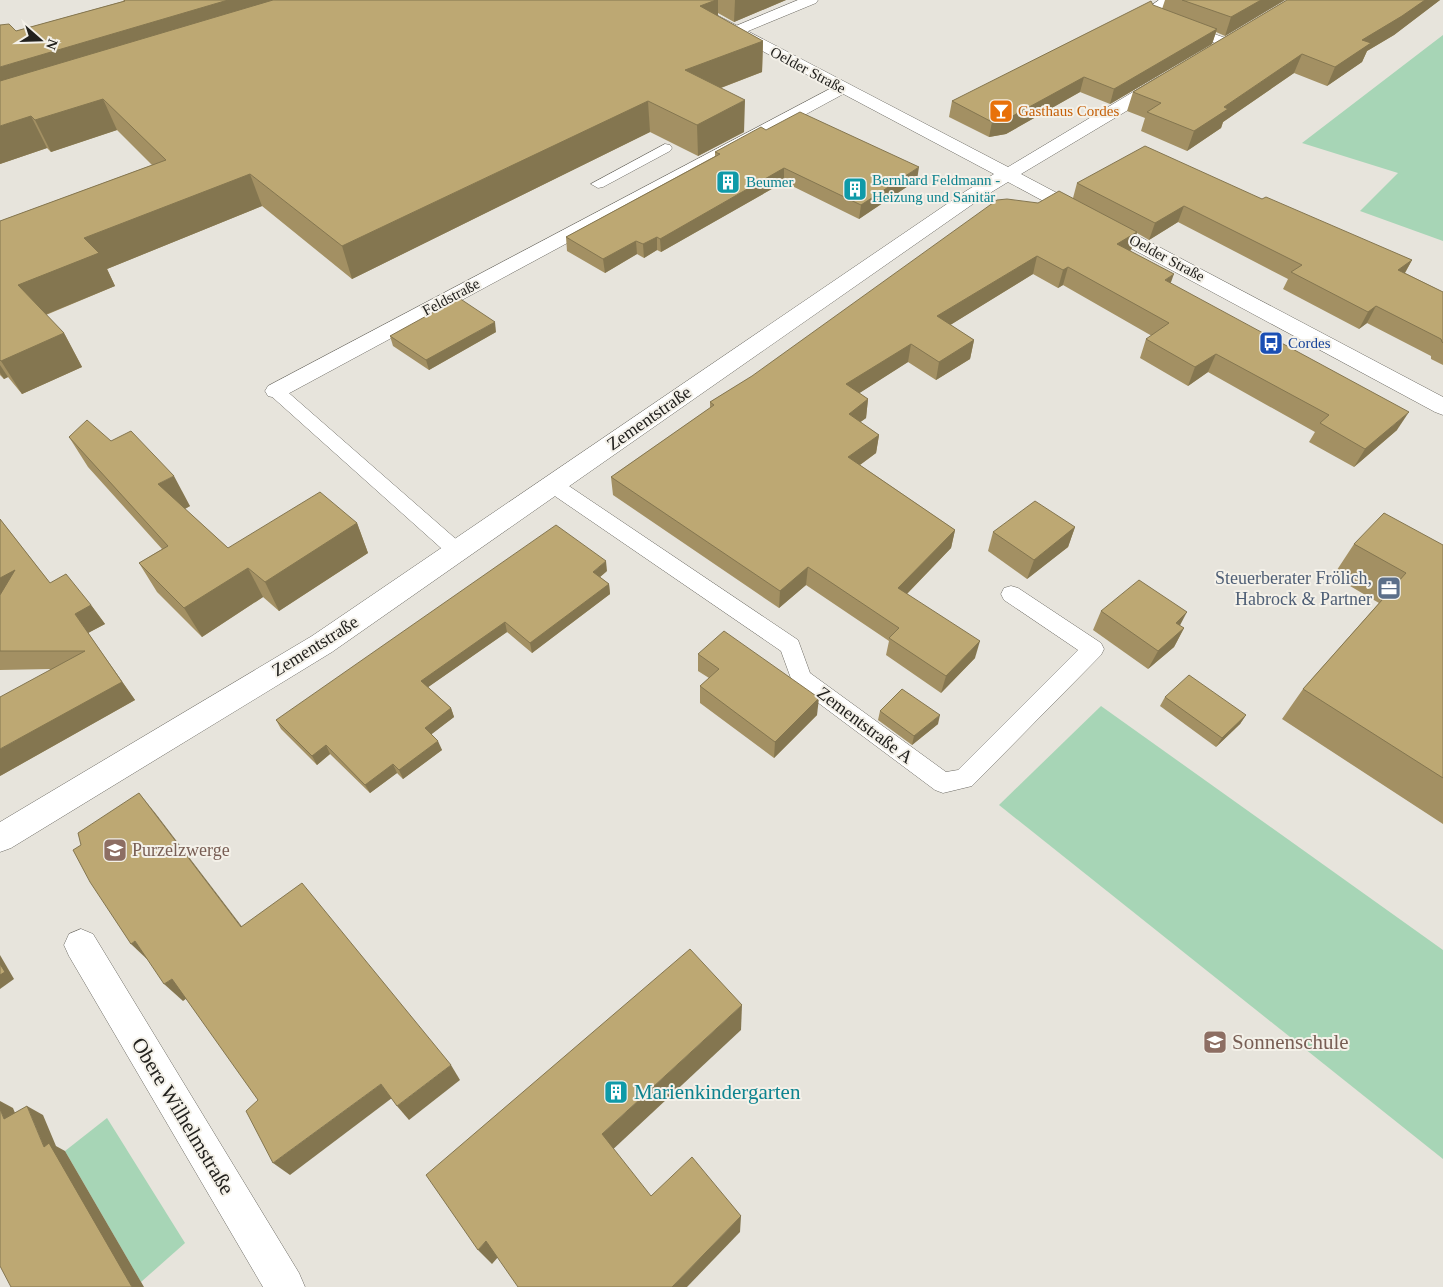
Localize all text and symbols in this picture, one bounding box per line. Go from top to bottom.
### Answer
north arrow [15,15,65,65]
text: N [43,37,61,52]
street label: Oelder Straße [768,43,849,97]
bar icon: Gasthaus Cordes [988,98,1014,124]
place label: Gasthaus Cordes [1018,103,1119,119]
building icon: Beumer [715,169,741,195]
place label: Bernhard Feldmann - Heizung und Sanitär [872,172,1000,205]
place label: Beumer [746,174,793,190]
building icon: Bernhard Feldmann - Heizung und Sanitär [842,176,868,202]
street label: Oelder Straße [1127,231,1208,285]
street label: Feldstraße [420,275,483,319]
bus stop icon: Cordes [1258,330,1284,356]
place label: Cordes [1288,335,1331,351]
street label: Zementstraße [603,382,695,454]
place label: Steuerberater Frölich, Habrock & Partner [1215,568,1372,609]
office icon: Steuerberater Frölich, Habrock & Partner [1376,575,1402,601]
street label: Zementstraße [268,612,362,680]
street label: Zementstraße A [813,683,917,767]
school or university icon: Purzelzwerge [102,837,128,863]
place label: Purzelzwerge [132,840,230,860]
school or university icon: Sonnenschule [1202,1029,1228,1055]
place label: Sonnenschule [1232,1030,1349,1054]
street label: Obere Wilhelmstraße [127,1033,239,1199]
building icon: Marienkindergarten [603,1079,629,1105]
place label: Marienkindergarten [634,1080,801,1104]

